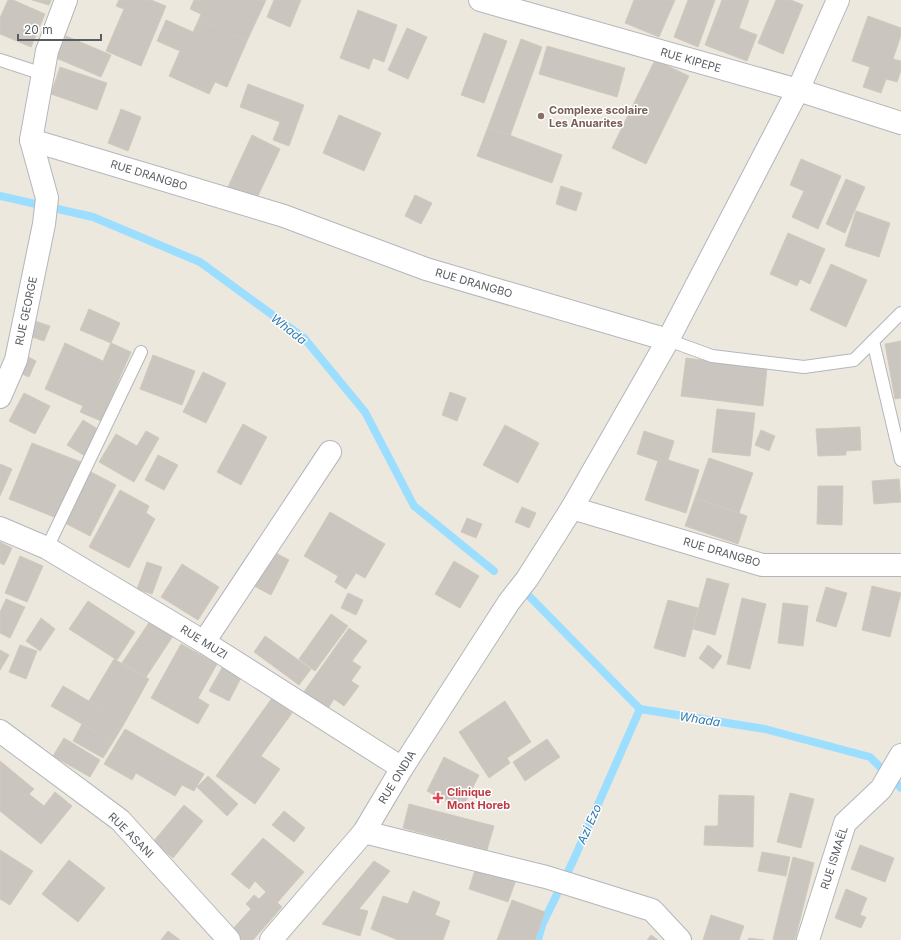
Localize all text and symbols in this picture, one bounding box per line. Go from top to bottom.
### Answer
scale bar [18,16,101,42]
text: 20 m [24,22,53,37]
street label: RUE KIPEPE [659,45,723,75]
place label: Complexe scolaire Les Anuarites [549,103,648,130]
marker: Complexe scolaire Les Anuarites [536,111,546,121]
street label: RUE DRANGBO [109,157,189,193]
street label: RUE DRANGBO [434,265,514,301]
street label: RUE GEORGE [12,275,40,347]
water label: Whada [268,310,310,348]
street label: RUE DRANGBO [682,534,762,570]
street label: RUE MUZI [178,622,230,662]
water label: Whada [679,708,721,730]
street label: RUE ONDIA [375,747,419,806]
place label: Clinique Mont Horeb [447,785,510,812]
marker: Clinique Mont Horeb [432,792,444,804]
water label: Azi Ezo [573,802,604,847]
street label: RUE ASANI [105,809,157,861]
street label: RUE ISMAËL [817,825,851,891]

